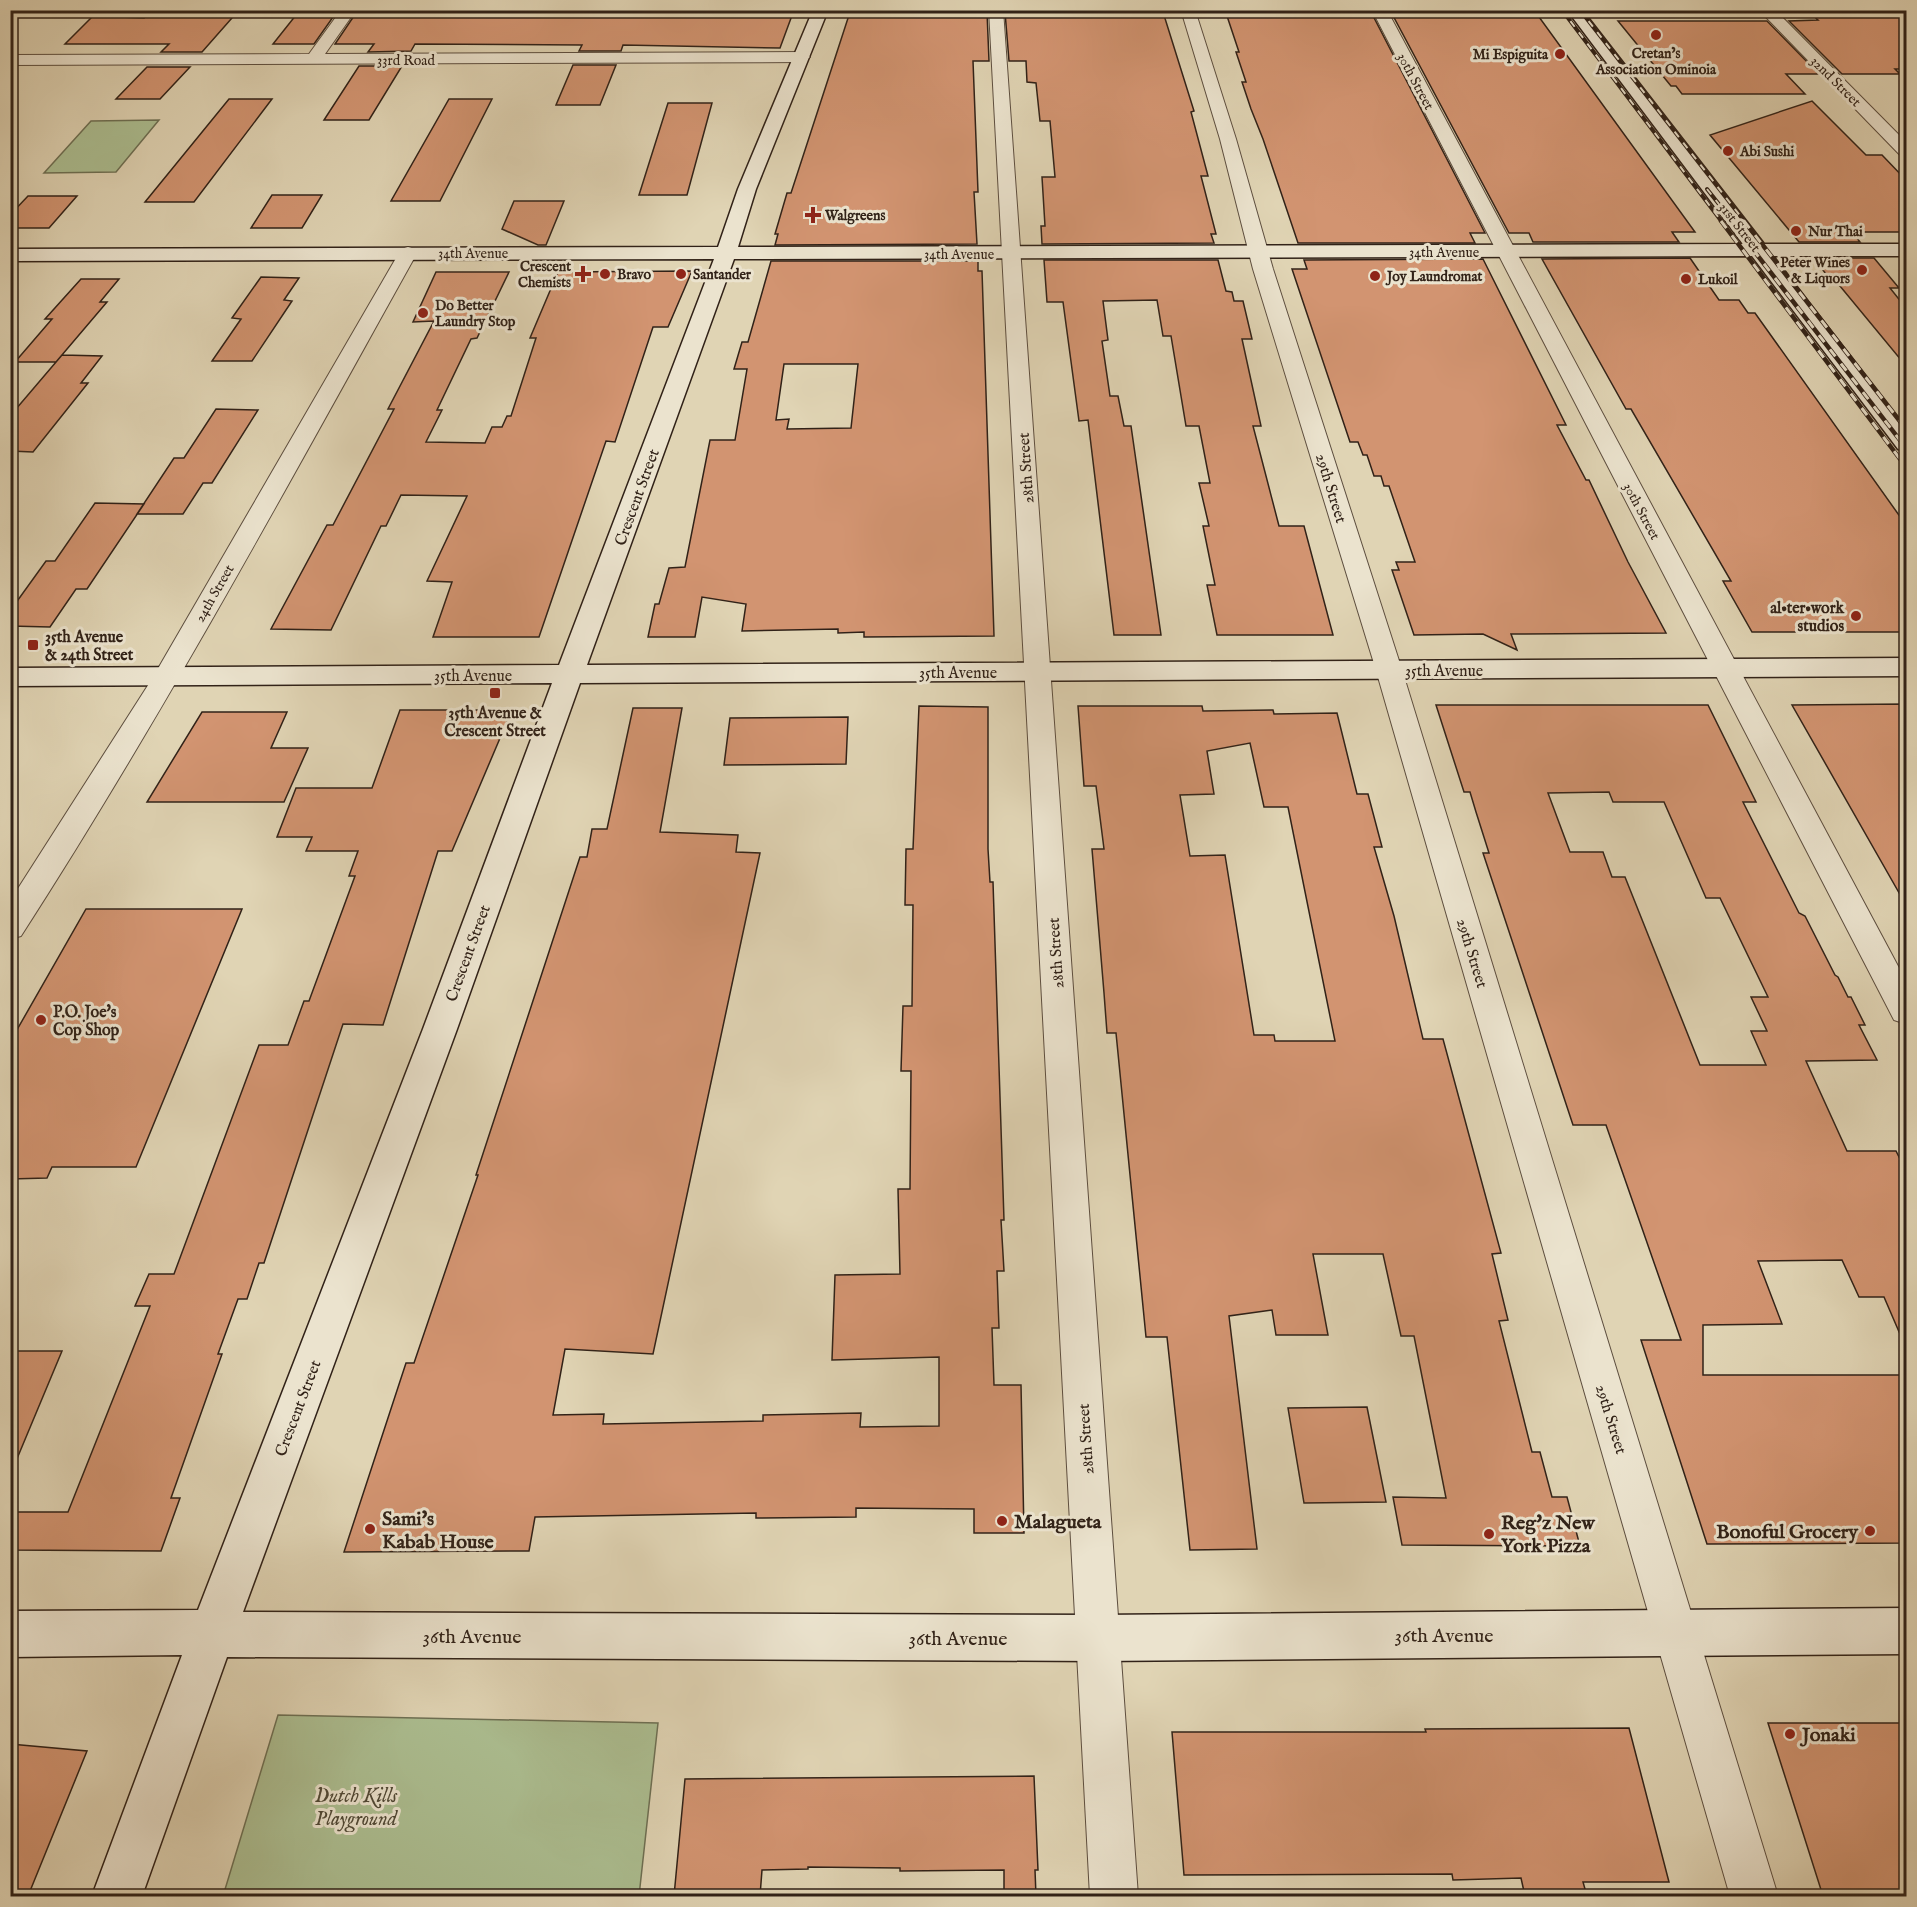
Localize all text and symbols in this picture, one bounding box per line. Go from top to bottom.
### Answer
marker: Cretan’s Association Ominoia [1649,28,1663,42]
place label: Cretan’s Association Ominoia [1595,45,1717,79]
place label: Mi Espiguita [1473,46,1549,64]
marker: Mi Espiguita [1553,47,1567,61]
street label: 30th Street [1393,50,1438,113]
street label: 33rd Road [377,52,435,70]
street label: 32nd Street [1806,53,1865,111]
place label: Abi Sushi [1739,143,1794,161]
marker: Abi Sushi [1721,144,1735,158]
street label: 31st Street [1714,199,1764,256]
place label: Walgreens [824,207,885,225]
marker: Walgreens [806,208,820,222]
place label: Nur Thai [1807,223,1863,241]
marker: Nur Thai [1789,224,1803,238]
street label: 34th Avenue [1409,244,1480,262]
street label: 34th Avenue [438,245,509,263]
street label: 34th Avenue [924,246,995,264]
place label: Peter Wines & Liquors [1780,254,1850,288]
place label: Crescent Chemists [518,258,571,292]
marker: Peter Wines & Liquors [1855,263,1869,277]
place label: Bravo [617,266,651,284]
place label: Santander [693,266,752,284]
marker: Crescent Chemists [576,267,590,281]
marker: Bravo [598,267,612,281]
marker: Santander [674,267,688,281]
place label: Joy Laundromat [1385,268,1482,286]
marker: Joy Laundromat [1368,269,1382,283]
place label: Lukoil [1698,271,1739,289]
marker: Lukoil [1679,272,1693,286]
place label: Do Better Laundry Stop [435,297,516,331]
marker: Do Better Laundry Stop [416,306,430,320]
street label: 28th Street [1015,431,1039,504]
street label: Crescent Street [611,446,665,549]
street label: 29th Street [1310,451,1350,526]
street label: 30th Street [1619,480,1664,543]
street label: 24th Street [191,561,239,626]
place label: al•ter•work studios [1770,599,1844,637]
marker: al•ter•work studios [1849,609,1863,623]
place label: 35th Avenue & 24th Street [45,628,134,666]
marker: 35th Avenue & 24th Street [26,638,40,652]
street label: 35th Avenue [1405,662,1483,682]
street label: 35th Avenue [919,664,997,684]
street label: 35th Avenue [434,667,512,687]
marker: 35th Avenue & Crescent Street [488,686,502,700]
place label: 35th Avenue & Crescent Street [444,704,546,742]
street label: Crescent Street [442,902,496,1005]
street label: 28th Street [1045,916,1069,989]
street label: 29th Street [1451,916,1491,991]
place label: P.O. Joe's Cop Shop [53,1003,120,1041]
marker: P.O. Joe's Cop Shop [34,1013,48,1027]
street label: Crescent Street [271,1357,327,1460]
street label: 29th Street [1590,1382,1630,1457]
street label: 28th Street [1075,1402,1099,1475]
place label: Sami's Kabab House [382,1507,494,1555]
place label: Malagueta [1014,1510,1102,1535]
place label: Reg'z New York Pizza [1501,1511,1596,1559]
marker: Malagueta [995,1514,1009,1528]
place label: Bonoful Grocery [1716,1520,1859,1545]
marker: Sami's Kabab House [363,1522,377,1536]
marker: Bonoful Grocery [1863,1524,1877,1538]
marker: Reg'z New York Pizza [1482,1527,1496,1541]
street label: 36th Avenue [1395,1624,1493,1649]
street label: 36th Avenue [423,1625,521,1650]
street label: 36th Avenue [909,1627,1007,1652]
place label: Jonaki [1799,1723,1856,1748]
marker: Jonaki [1783,1727,1797,1741]
park label: Dutch Kills Playground [315,1784,399,1833]

